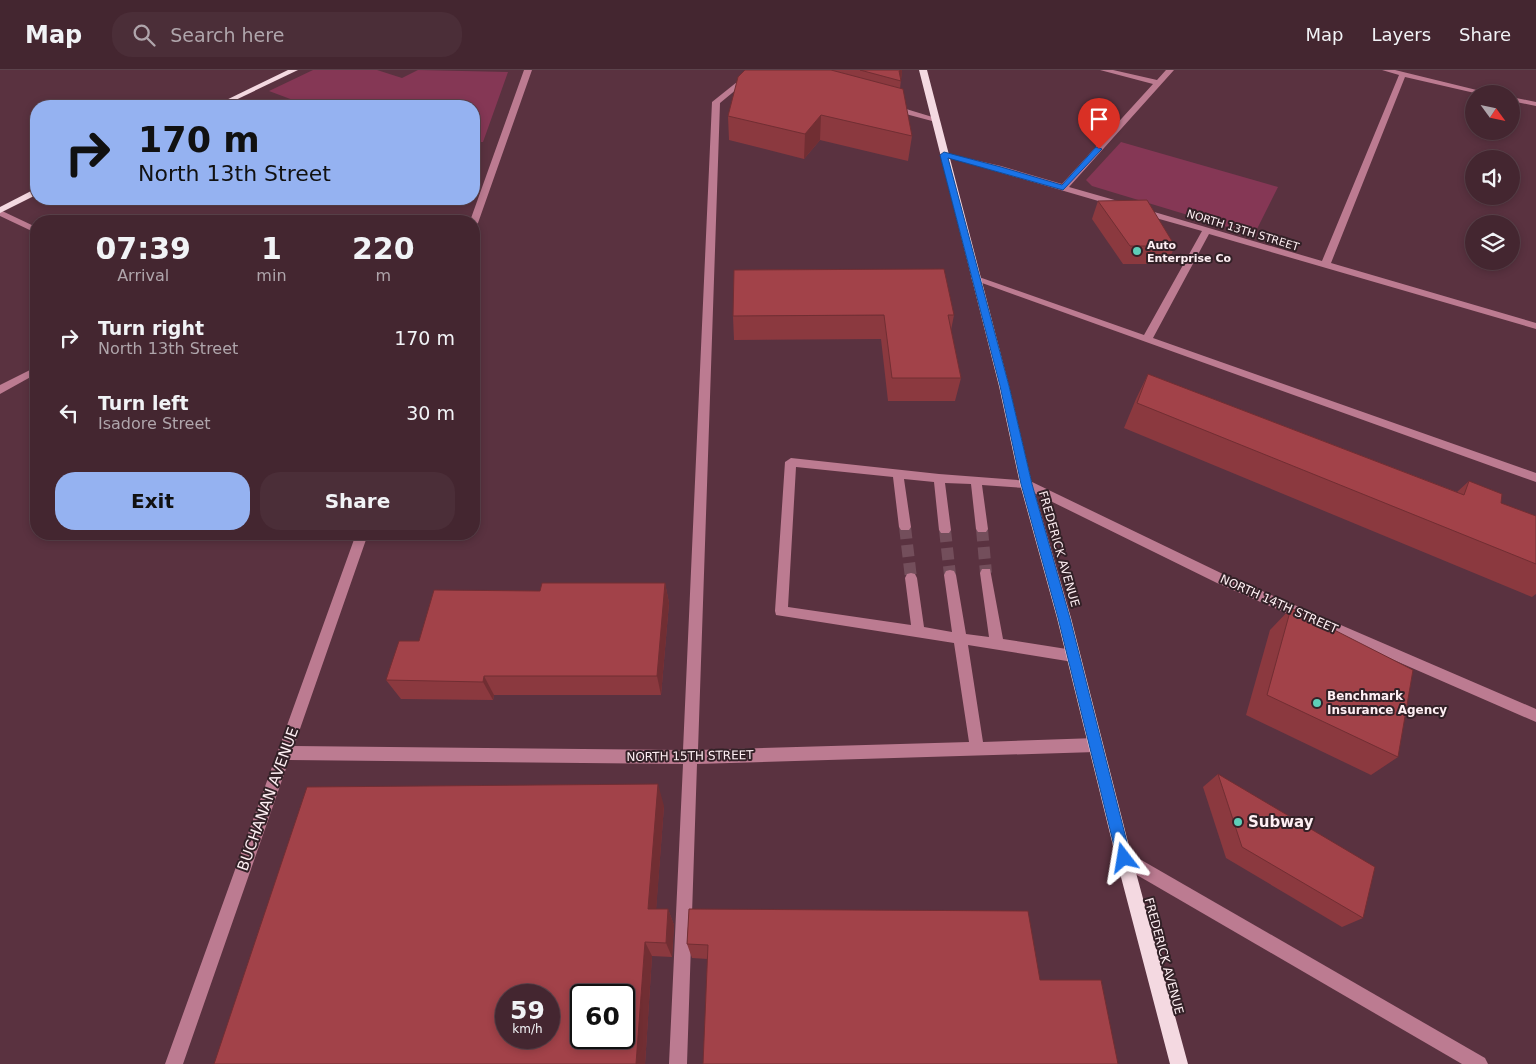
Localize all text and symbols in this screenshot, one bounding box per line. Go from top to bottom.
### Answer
search box [112,12,462,57]
text: Map [25,21,82,49]
icon: search [130,21,158,49]
text: Search here [170,24,284,46]
text: Map [1305,24,1343,45]
text: Layers [1371,24,1431,45]
text: Share [1459,24,1511,45]
north arrow [1465,85,1520,140]
map controls [1465,85,1520,270]
pin [1078,98,1120,149]
icon: arrive [1085,105,1113,133]
icon: right [55,120,120,185]
text: 170 m [138,120,260,160]
button: sound [1465,150,1520,205]
text: North 13th Street [138,161,331,186]
street label: NORTH 13TH STREET [1185,207,1301,254]
button: layers [1465,215,1520,270]
text: 07:39 [95,231,191,266]
text: 1 [261,231,282,266]
text: 220 [352,231,415,266]
place label: Auto Enterprise Co [1147,239,1231,265]
marker: Auto Enterprise Co [1131,245,1143,257]
text: Arrival [117,266,169,285]
text: min [256,266,287,285]
text: m [375,266,391,285]
text: Turn right [98,317,204,339]
icon: right [55,324,83,352]
text: 170 m [394,327,455,349]
text: North 13th Street [98,339,238,358]
text: Turn left [98,392,189,414]
icon: left [55,399,83,427]
text: 30 m [406,402,455,424]
text: Isadore Street [98,414,211,433]
button: Exit [55,472,250,530]
button: Share [260,472,455,530]
street label: FREDERICK AVENUE [1036,489,1082,609]
street label: NORTH 14TH STREET [1218,572,1341,637]
place label: Benchmark Insurance Agency [1327,689,1447,717]
marker: Benchmark Insurance Agency [1311,697,1323,709]
street label: BUCHANAN AVENUE [234,725,302,873]
street label: NORTH 15TH STREET [626,748,754,764]
place label: Subway [1248,813,1314,831]
marker: Subway [1232,816,1244,828]
position arrow [1097,831,1149,883]
street label: FREDERICK AVENUE [1142,896,1186,1016]
speed limit sign: 60 [570,984,635,1049]
text: 59 [510,996,545,1025]
text: km/h [512,1022,543,1036]

